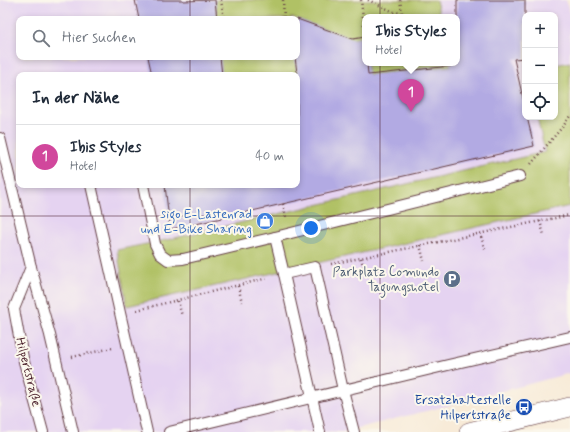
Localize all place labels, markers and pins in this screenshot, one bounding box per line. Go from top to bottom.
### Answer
pin: 1 [398,79,424,112]
place label: sigo E-Lastenrad und E-Bike Sharing [141,206,252,238]
shop icon: sigo E-Lastenrad und E-Bike Sharing [255,211,275,231]
place label: Parkplatz Comundo Tagungshotel [333,264,439,298]
parking icon: Parkplatz Comundo Tagungshotel [442,269,462,289]
place label: Ersatzhaltestelle Hilpertstraße [415,392,511,424]
bus stop icon: Ersatzhaltestelle Hilpertstraße [514,397,534,417]

